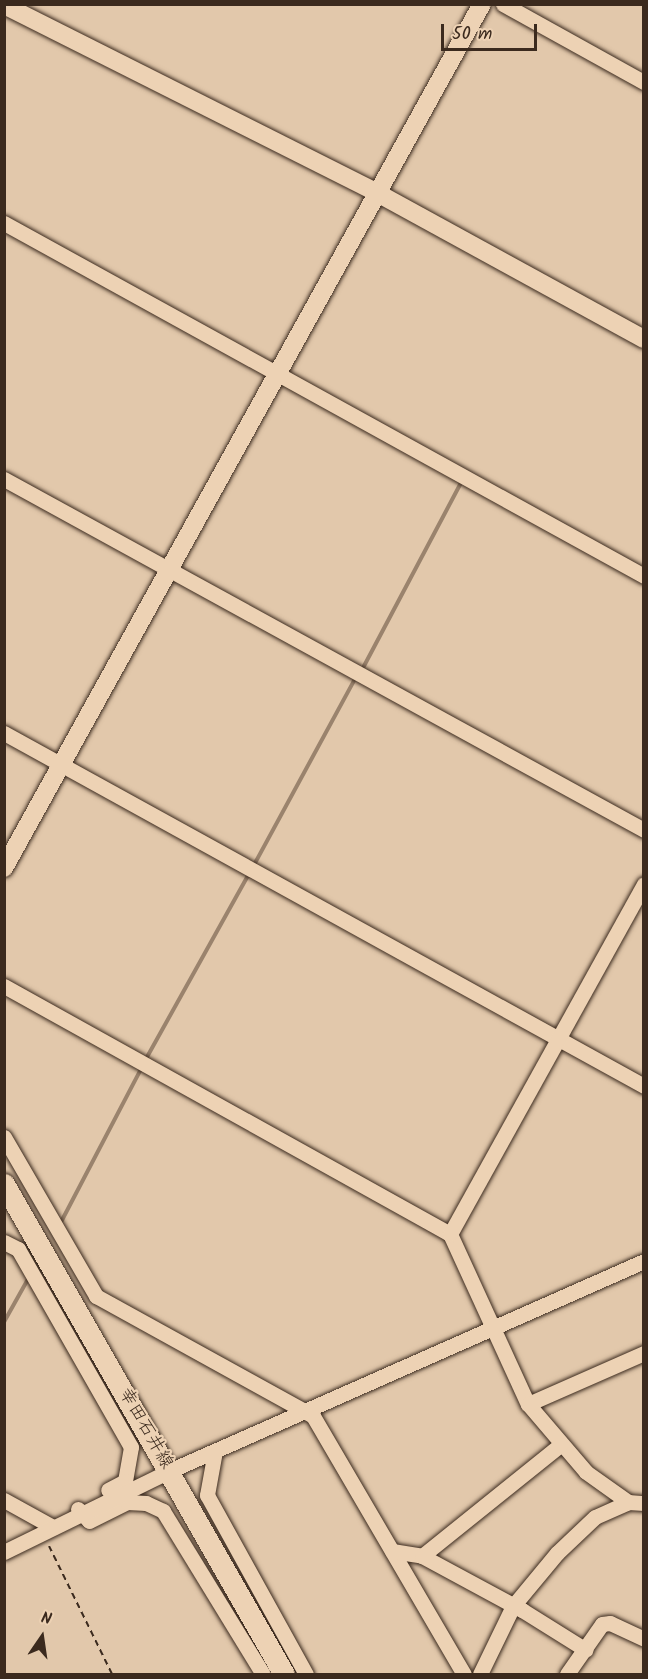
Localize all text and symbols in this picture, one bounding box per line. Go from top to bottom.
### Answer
scale bar [444,12,540,50]
text: 50 m [452,20,492,49]
street label: 幸田石井線 [113,1385,177,1473]
text: N [38,1606,54,1632]
north arrow [12,1607,72,1667]

